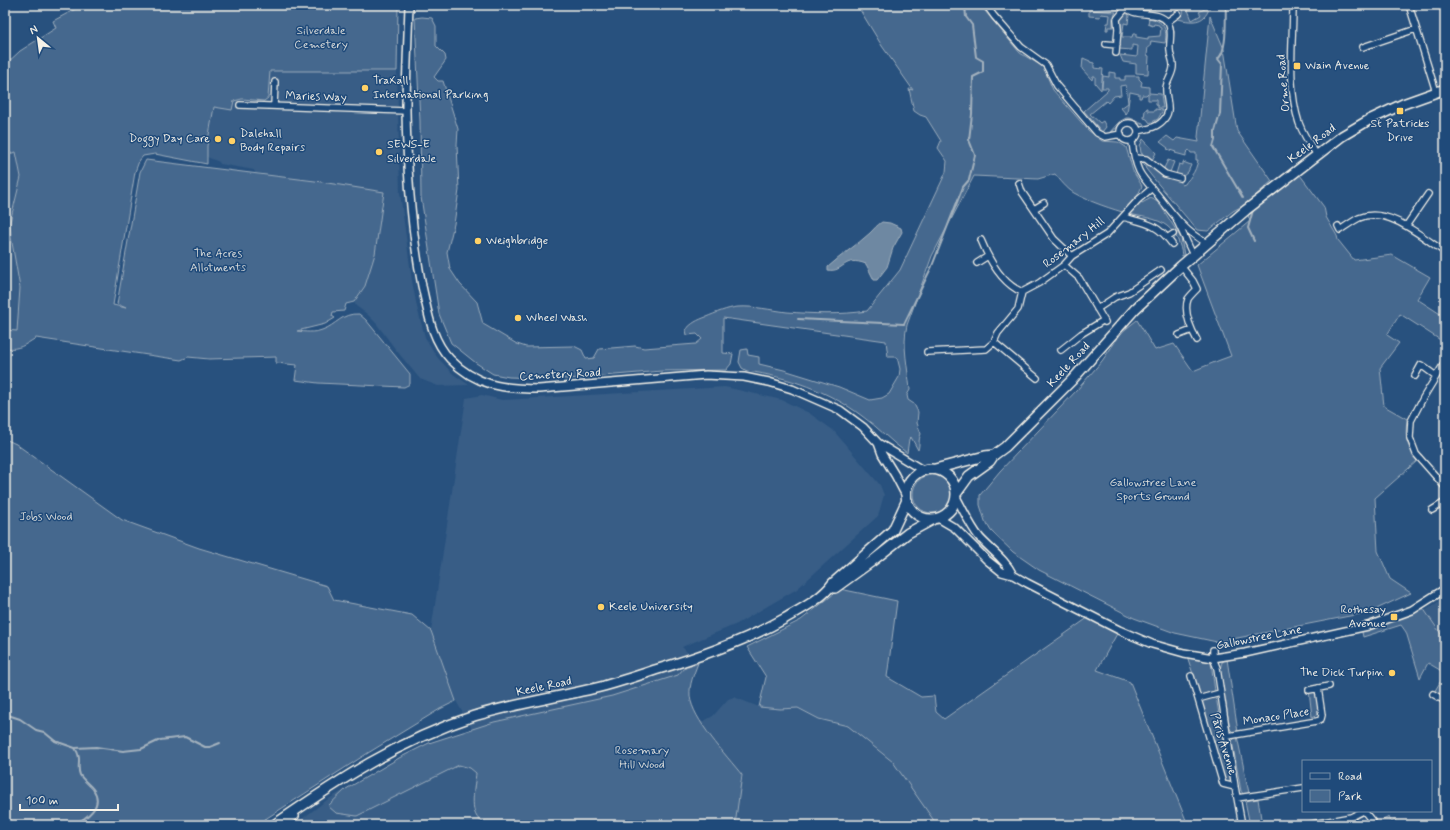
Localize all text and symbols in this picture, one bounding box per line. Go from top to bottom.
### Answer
north arrow [18,18,58,58]
text: N [27,22,40,38]
park label: Silverdale Cemetery [294,23,348,53]
street label: Orme Road [1274,53,1294,113]
place label: Wain Avenue [1305,58,1370,74]
marker: Wain Avenue [1292,61,1302,71]
place label: TraXall International Parking [373,73,488,103]
marker: TraXall International Parking [360,83,370,93]
street label: Maries Way [285,88,347,106]
marker: St Patricks Drive [1395,106,1405,116]
place label: St Patricks Drive [1371,116,1429,146]
street label: Keele Road [1285,121,1339,167]
place label: Dalehall Body Repairs [240,126,306,156]
place label: Doggy Day Care [129,131,210,148]
marker: Doggy Day Care [213,134,223,144]
marker: Dalehall Body Repairs [227,136,237,146]
place label: SEWS-E Silverdale [387,137,436,167]
marker: SEWS-E Silverdale [374,147,384,157]
street label: Rosemary Hill [1040,214,1108,272]
place label: Weighbridge [486,233,548,249]
marker: Weighbridge [473,236,483,246]
park label: The Acres Allotments [190,246,247,276]
place label: Wheel Wash [526,310,588,326]
marker: Wheel Wash [513,313,523,323]
street label: Keele Road [1044,339,1094,391]
street label: Cemetery Road [519,365,601,385]
park label: Gallowstree Lane Sports Ground [1110,475,1197,505]
park label: Jobs Wood [20,509,72,525]
place label: Keele University [609,599,693,615]
marker: Keele University [596,602,606,612]
place label: Rothesay Avenue [1341,602,1386,632]
marker: Rothesay Avenue [1389,612,1399,622]
street label: Gallowstree Lane [1215,622,1303,654]
place label: The Dick Turpin [1300,665,1385,681]
marker: The Dick Turpin [1387,668,1397,678]
street label: Keele Road [515,673,573,701]
street label: Monaco Place [1242,704,1310,730]
street label: Paris Avenue [1206,711,1240,777]
park label: Rosemary Hill Wood [615,743,669,773]
legend [1302,760,1432,812]
text: Road [1338,769,1362,785]
scale bar [20,786,118,812]
text: Park [1338,789,1362,805]
text: 100 m [26,793,58,809]

